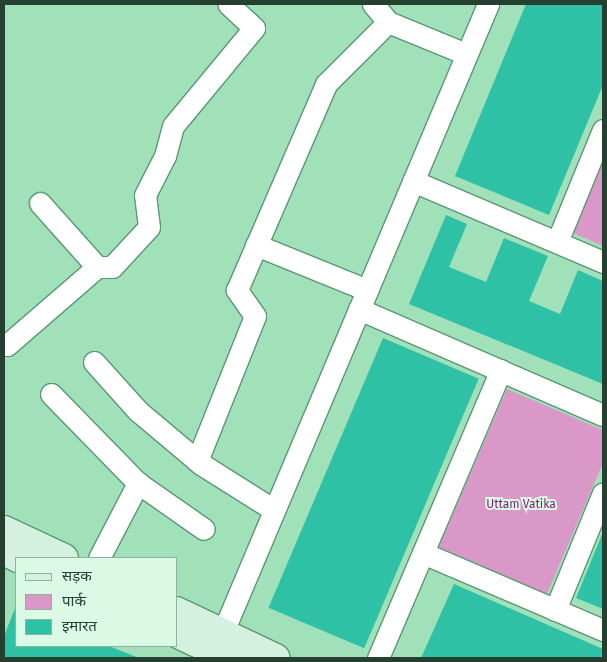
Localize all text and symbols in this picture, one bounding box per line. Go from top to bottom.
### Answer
park label: Uttam Vatika [486,498,556,512]
legend [15,557,178,647]
text: सड़क [62,567,92,585]
text: पार्क [62,592,86,610]
text: इमारत [62,617,97,635]

